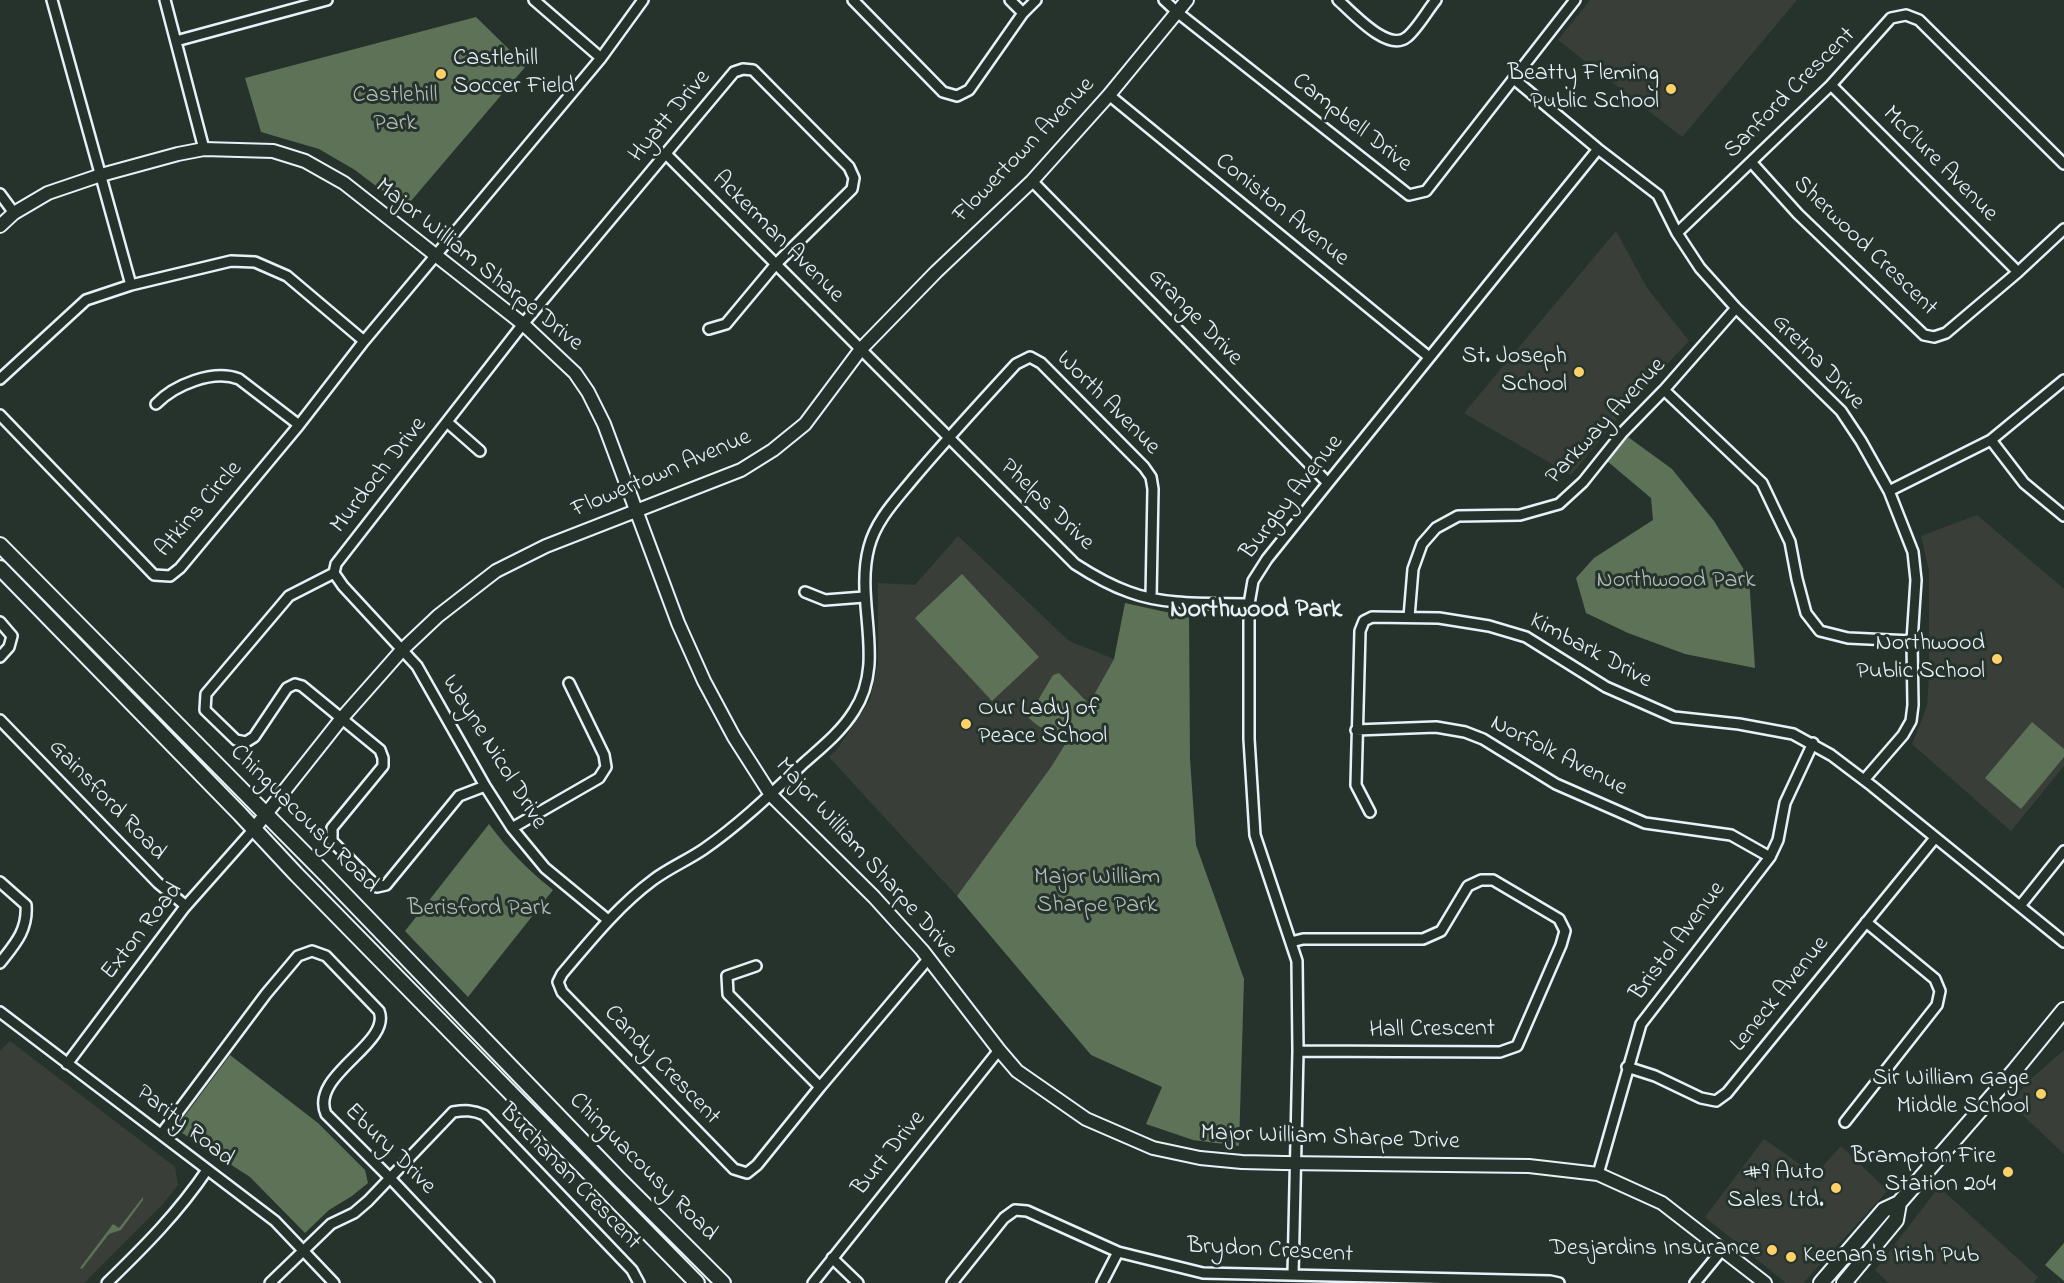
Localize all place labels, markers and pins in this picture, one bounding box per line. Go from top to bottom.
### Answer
place label: Castlehill Soccer Field [453,46,575,102]
place label: Beatty Fleming Public School [1508,61,1659,117]
marker: Castlehill Soccer Field [434,67,448,81]
marker: Beatty Fleming Public School [1664,82,1678,96]
place label: St. Joseph School [1462,344,1567,400]
marker: St. Joseph School [1572,365,1586,379]
place label: Northwood Public School [1856,631,1985,687]
marker: Northwood Public School [1990,652,2004,666]
place label: Our Lady of Peace School [978,696,1107,752]
marker: Our Lady of Peace School [959,717,973,731]
place label: Sir William Gage Middle School [1872,1066,2029,1122]
marker: Sir William Gage Middle School [2034,1087,2048,1101]
place label: Brampton Fire Station 204 [1851,1144,1996,1200]
place label: #9 Auto Sales Ltd. [1727,1160,1824,1216]
marker: Brampton Fire Station 204 [2001,1165,2015,1179]
marker: #9 Auto Sales Ltd. [1829,1181,1843,1195]
place label: Desjardins Insurance [1549,1236,1760,1264]
marker: Desjardins Insurance [1765,1243,1779,1257]
place label: Keenan's Irish Pub [1803,1243,1979,1271]
marker: Keenan's Irish Pub [1784,1250,1798,1264]

